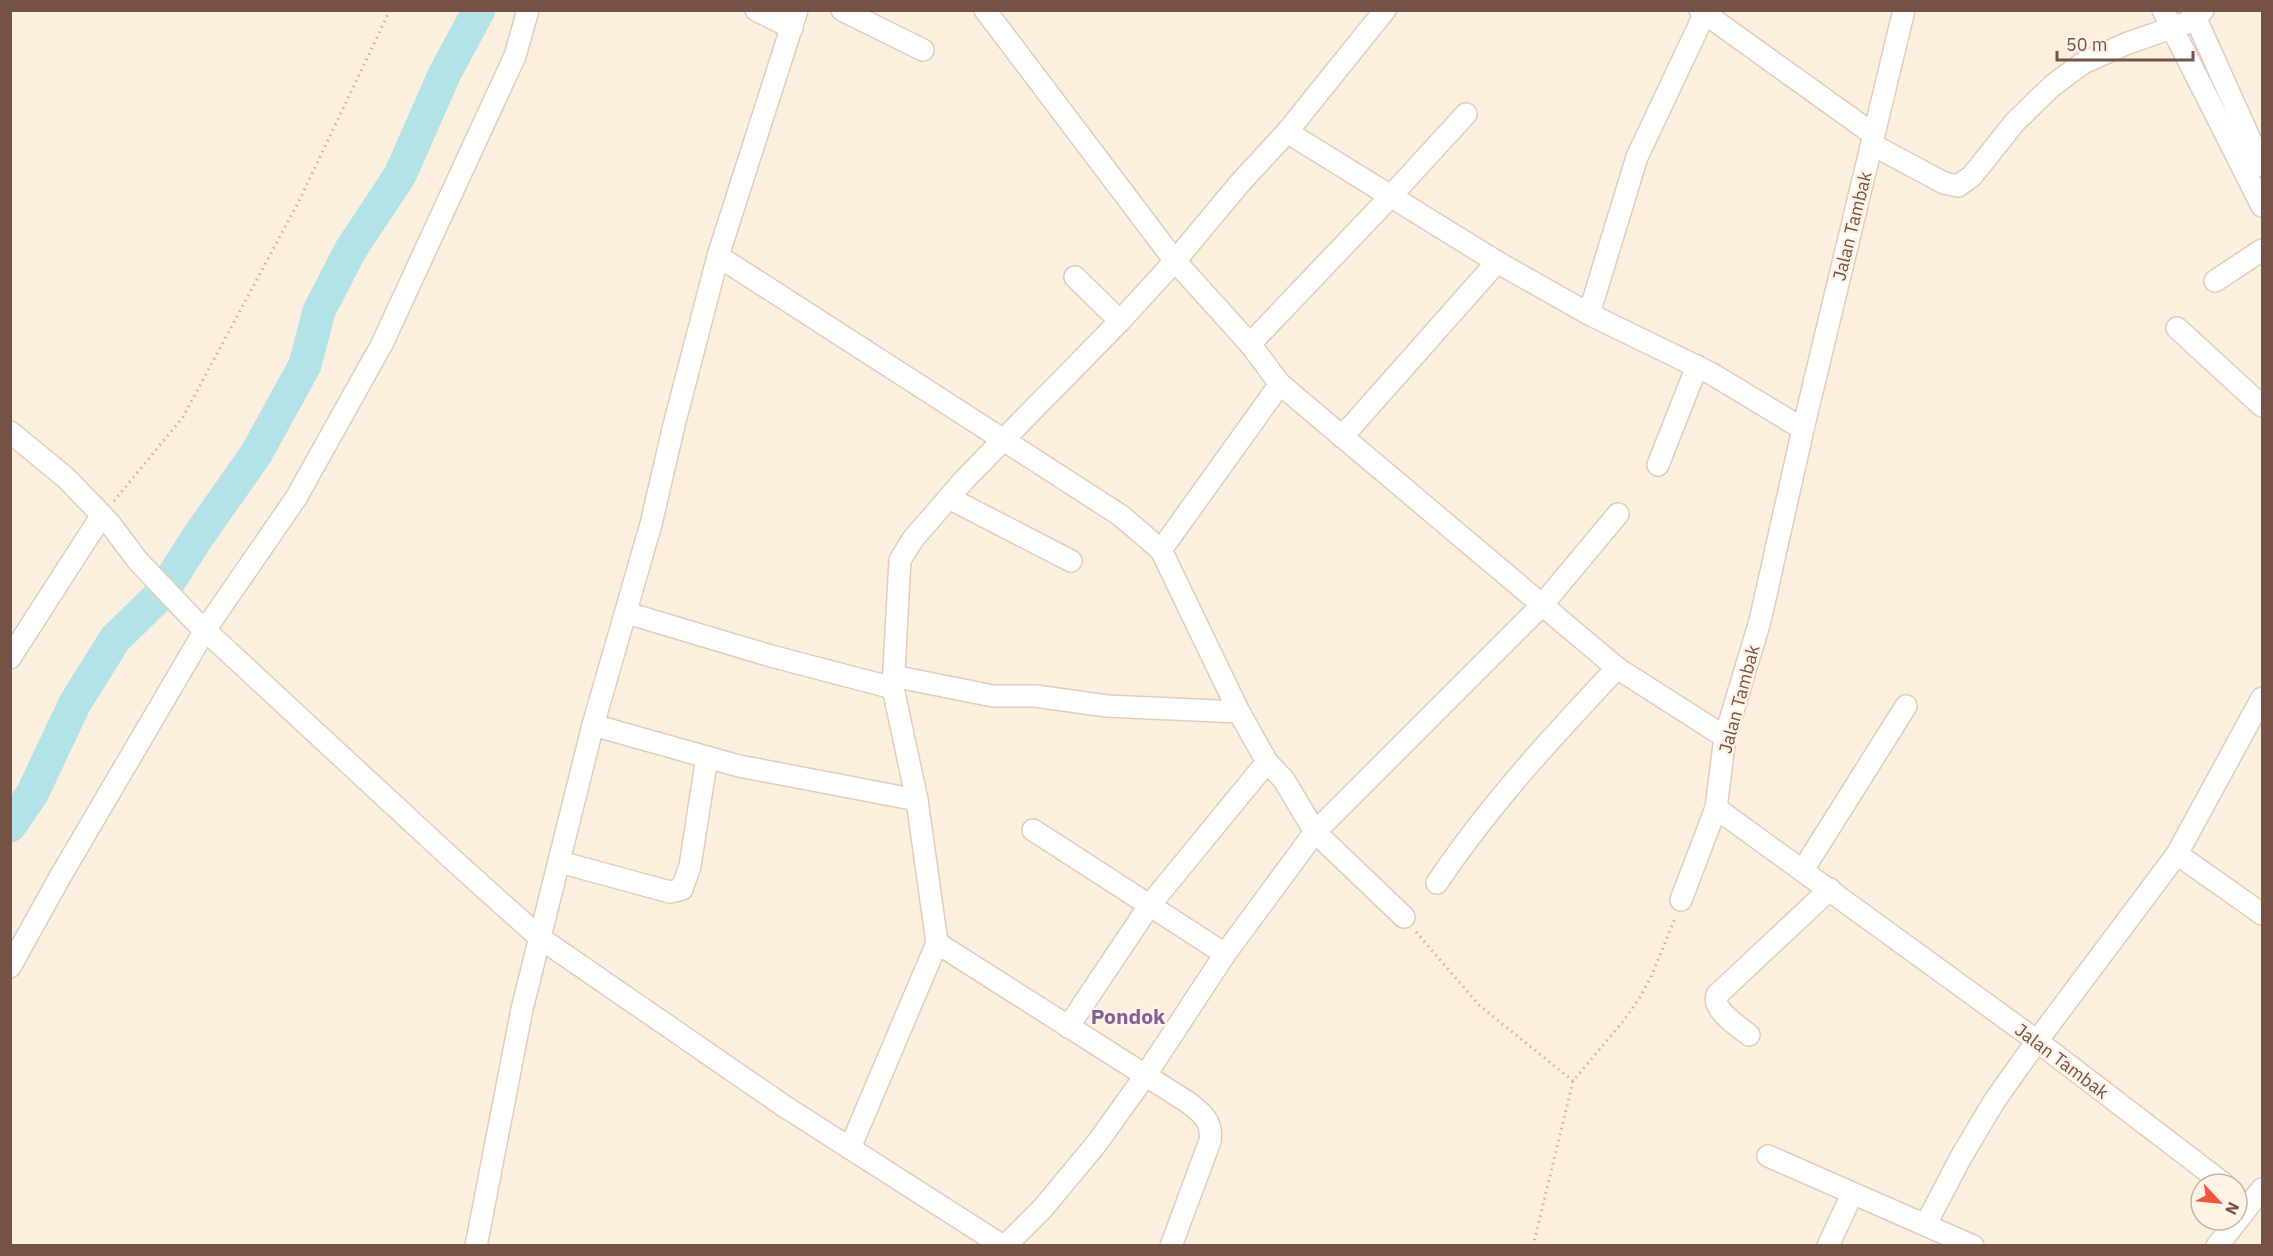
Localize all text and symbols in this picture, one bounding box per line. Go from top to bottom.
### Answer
scale bar [2057,24,2194,62]
text: 50 m [2066,33,2108,56]
street label: Jalan Tambak [1827,169,1877,283]
street label: Jalan Tambak [1713,642,1765,756]
district label: Pondok [1091,1002,1166,1030]
street label: Jalan Tambak [2010,1018,2114,1104]
north arrow [2189,1172,2249,1232]
text: N [2221,1199,2244,1218]

